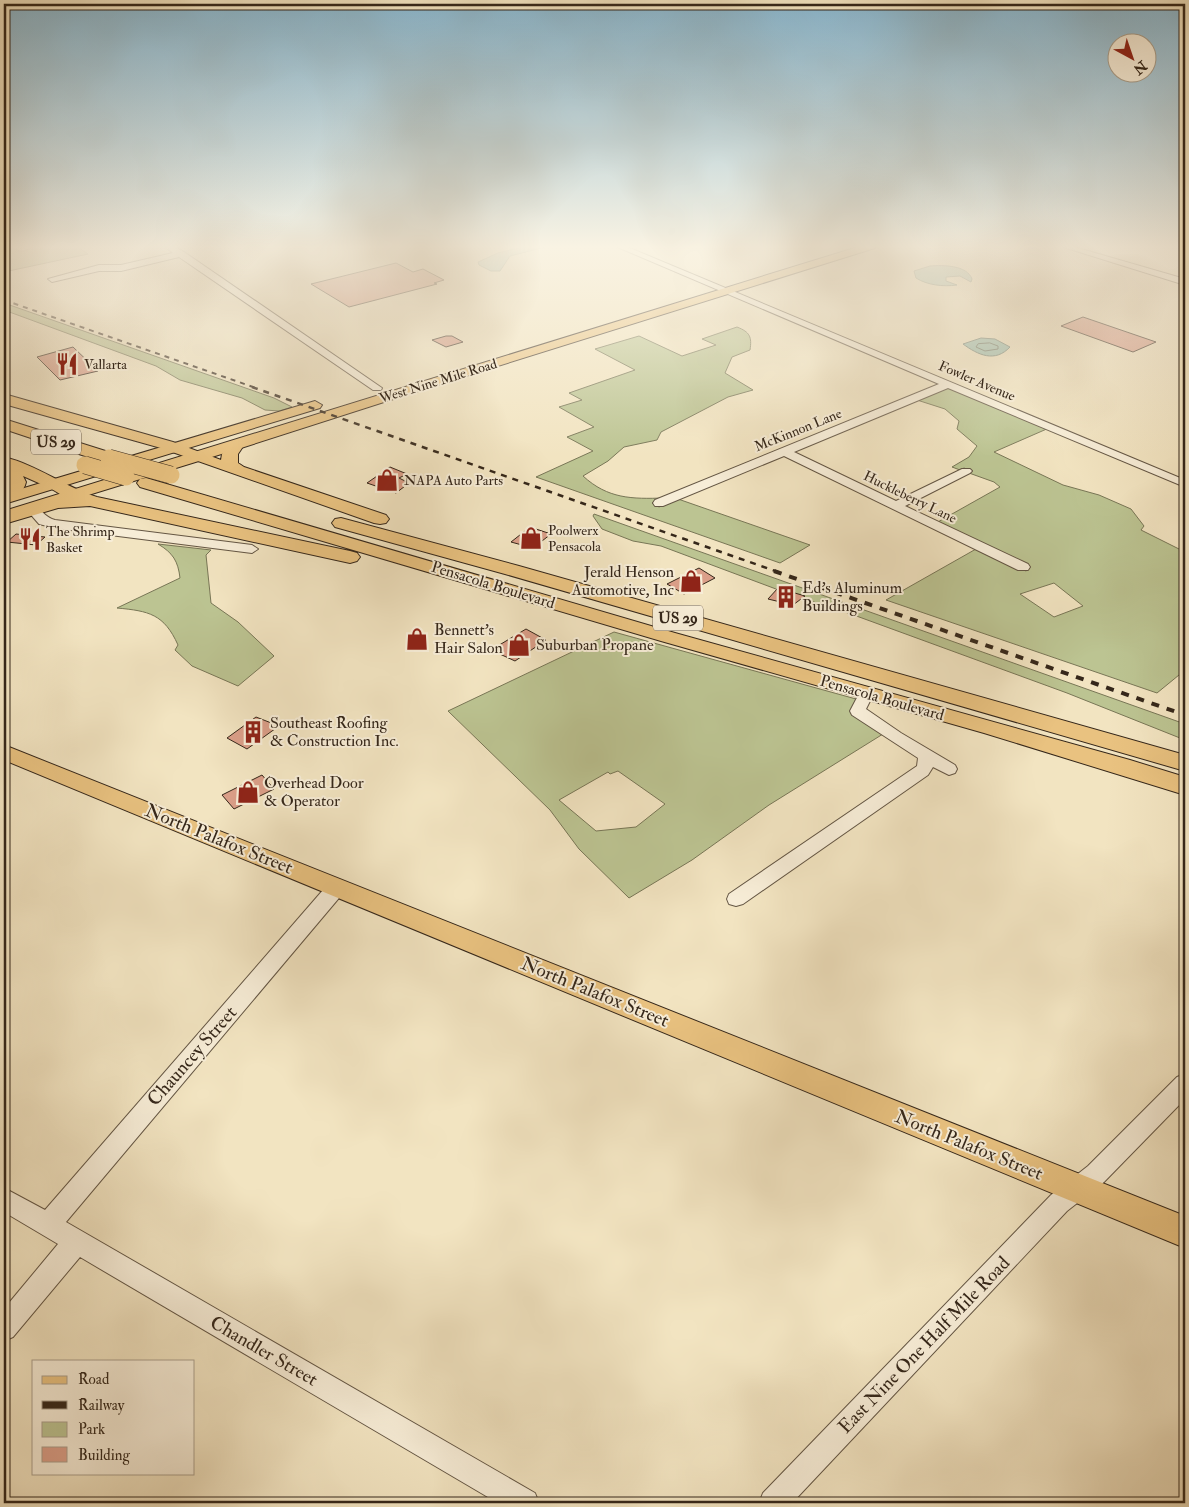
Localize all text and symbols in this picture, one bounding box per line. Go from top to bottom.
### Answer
north arrow [1106,32,1156,82]
text: N [1129,56,1151,78]
restaurant icon: Vallarta [54,351,80,377]
street label: West Nine Mile Road [376,355,499,407]
place label: Vallarta [84,356,127,373]
street label: Fowler Avenue [936,357,1018,405]
street label: McKinnon Lane [752,405,844,455]
road number: US 29 [31,430,81,454]
shop icon: NAPA Auto Parts [374,467,400,493]
street label: Huckleberry Lane [860,467,959,528]
place label: NAPA Auto Parts [404,472,503,489]
place label: Poolwerx Pensacola [548,522,601,555]
place label: The Shrimp Basket [46,523,115,556]
shop icon: Poolwerx Pensacola [518,525,544,551]
restaurant icon: The Shrimp Basket [17,526,43,552]
street label: Pensacola Boulevard [429,557,557,613]
place label: Jerald Henson Automotive, Inc [571,562,675,600]
shop icon: Jerald Henson Automotive, Inc [678,568,704,594]
place label: Ed's Aluminum Buildings [802,578,903,616]
building icon: Ed's Aluminum Buildings [773,584,799,610]
road number: US 29 [653,606,703,630]
place label: Bennett's Hair Salon [434,620,503,658]
shop icon: Bennett's Hair Salon [404,626,430,652]
shop icon: Suburban Propane [506,632,532,658]
place label: Suburban Propane [536,635,654,656]
street label: Pensacola Boulevard [818,671,947,725]
place label: Southeast Roofing & Construction Inc. [270,713,399,751]
building icon: Southeast Roofing & Construction Inc. [240,719,266,745]
place label: Overhead Door & Operator [264,773,364,812]
shop icon: Overhead Door & Operator [235,779,261,805]
street label: North Palafox Street [142,798,296,880]
street label: North Palafox Street [518,951,672,1033]
street label: Chauncey Street [142,1001,242,1111]
street label: North Palafox Street [892,1104,1046,1186]
street label: East Nine One Half Mile Road [833,1251,1016,1439]
street label: Chandler Street [206,1311,322,1391]
legend [32,1360,195,1474]
text: Road [78,1370,110,1389]
text: Railway [78,1396,125,1415]
text: Park [78,1420,105,1439]
text: Building [78,1446,130,1465]

